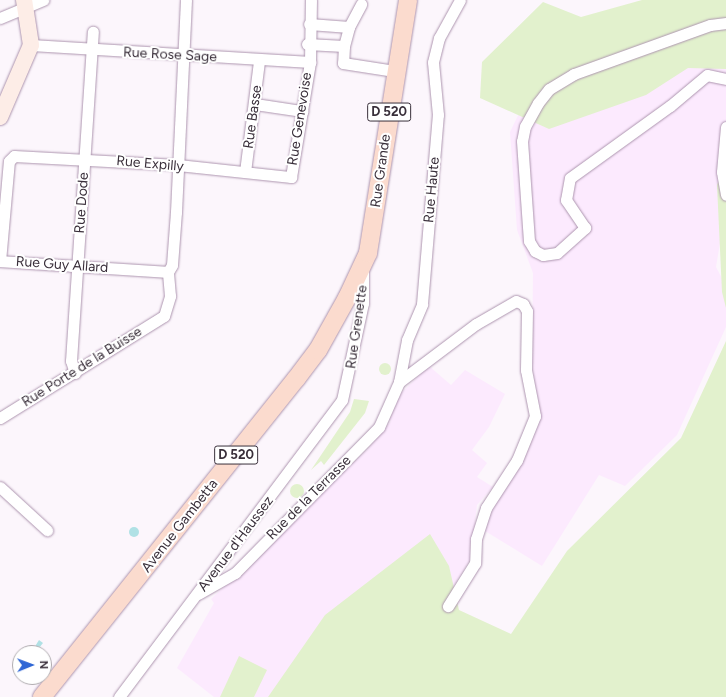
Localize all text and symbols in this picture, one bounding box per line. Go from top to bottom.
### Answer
street label: Rue Rose Sage [123,44,217,66]
street label: Rue Genevoise [284,71,316,167]
street label: Rue Basse [240,84,266,150]
road number: D 520 [367,101,411,123]
street label: Rue Grande [368,133,394,209]
street label: Rue Expilly [116,153,184,175]
street label: Rue Haute [421,156,443,224]
street label: Rue Dode [71,172,93,234]
street label: Rue Guy Allard [15,253,109,277]
street label: Rue Grenette [343,284,371,370]
street label: Rue Porte de la Buisse [19,323,145,411]
road number: D 520 [214,444,258,466]
street label: Rue de la Terrasse [263,452,355,544]
street label: Avenue Gambetta [138,476,222,576]
street label: Avenue d'Haussez [195,493,277,595]
north arrow [12,645,52,685]
text: N [37,660,50,669]

